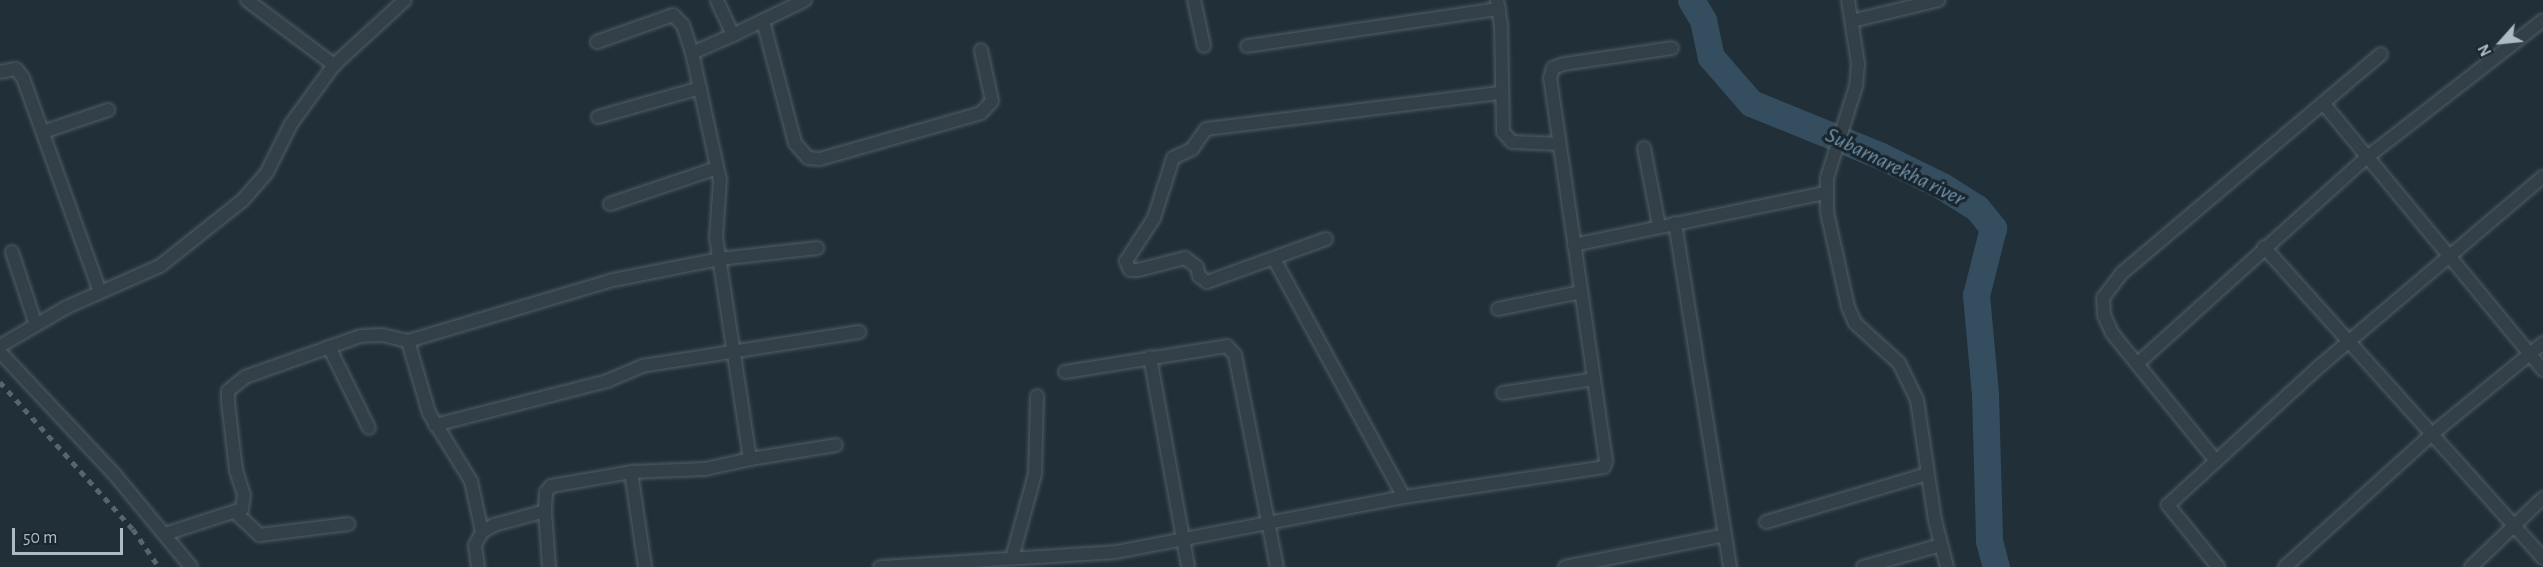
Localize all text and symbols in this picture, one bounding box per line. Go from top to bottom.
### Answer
north arrow [2471,12,2531,72]
text: N [2475,42,2495,59]
water label: Subarnarekha river [1821,122,1969,212]
scale bar [15,516,126,554]
text: 50 m [23,529,57,547]

